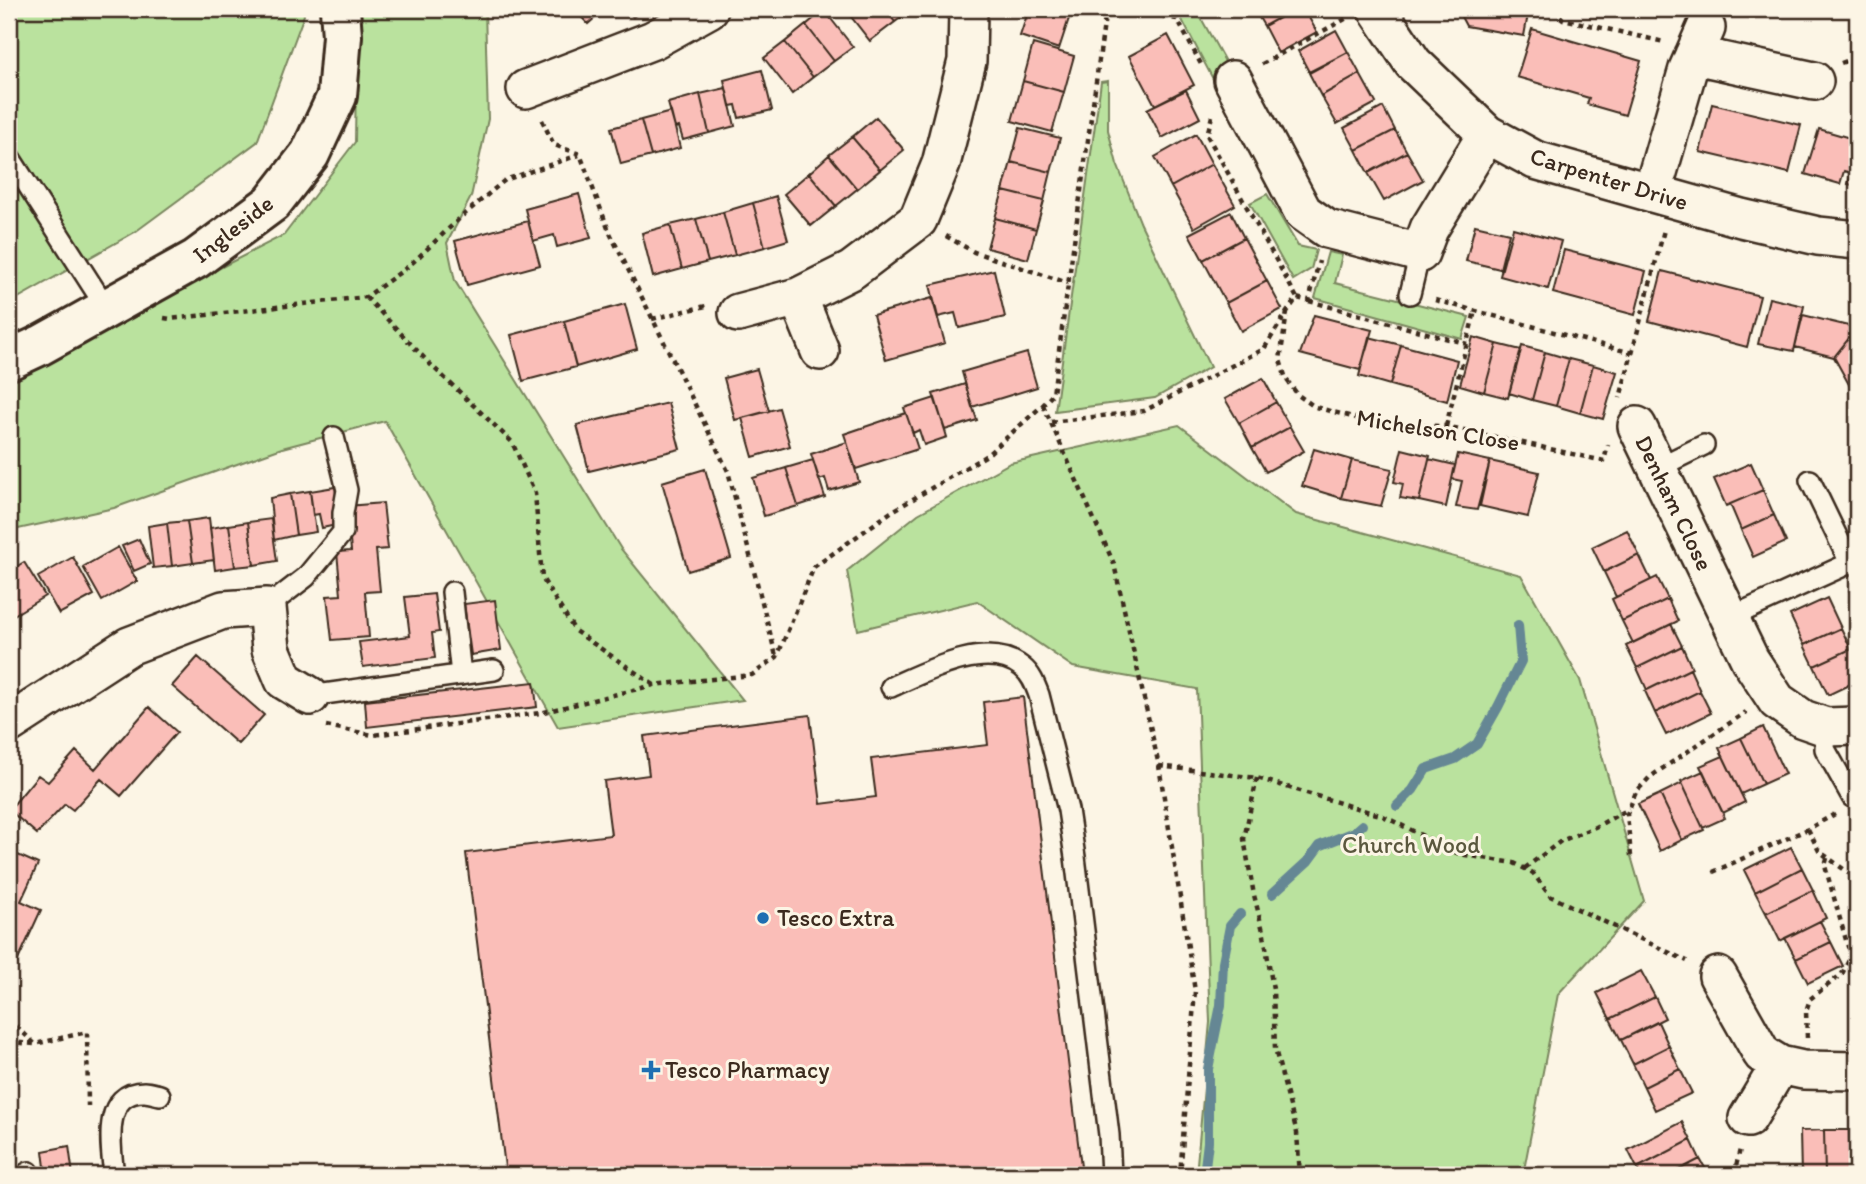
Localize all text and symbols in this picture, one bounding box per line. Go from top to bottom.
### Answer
street label: Carpenter Drive [1527,141,1692,216]
street label: Ingleside [187,188,279,269]
street label: Michelson Close [1355,402,1522,457]
street label: Denham Close [1629,430,1720,575]
park label: Church Wood [1342,830,1480,859]
place label: Tesco Extra [777,903,895,932]
marker: Tesco Extra [755,910,771,926]
place label: Tesco Pharmacy [665,1055,830,1084]
marker: Tesco Pharmacy [643,1062,659,1078]

